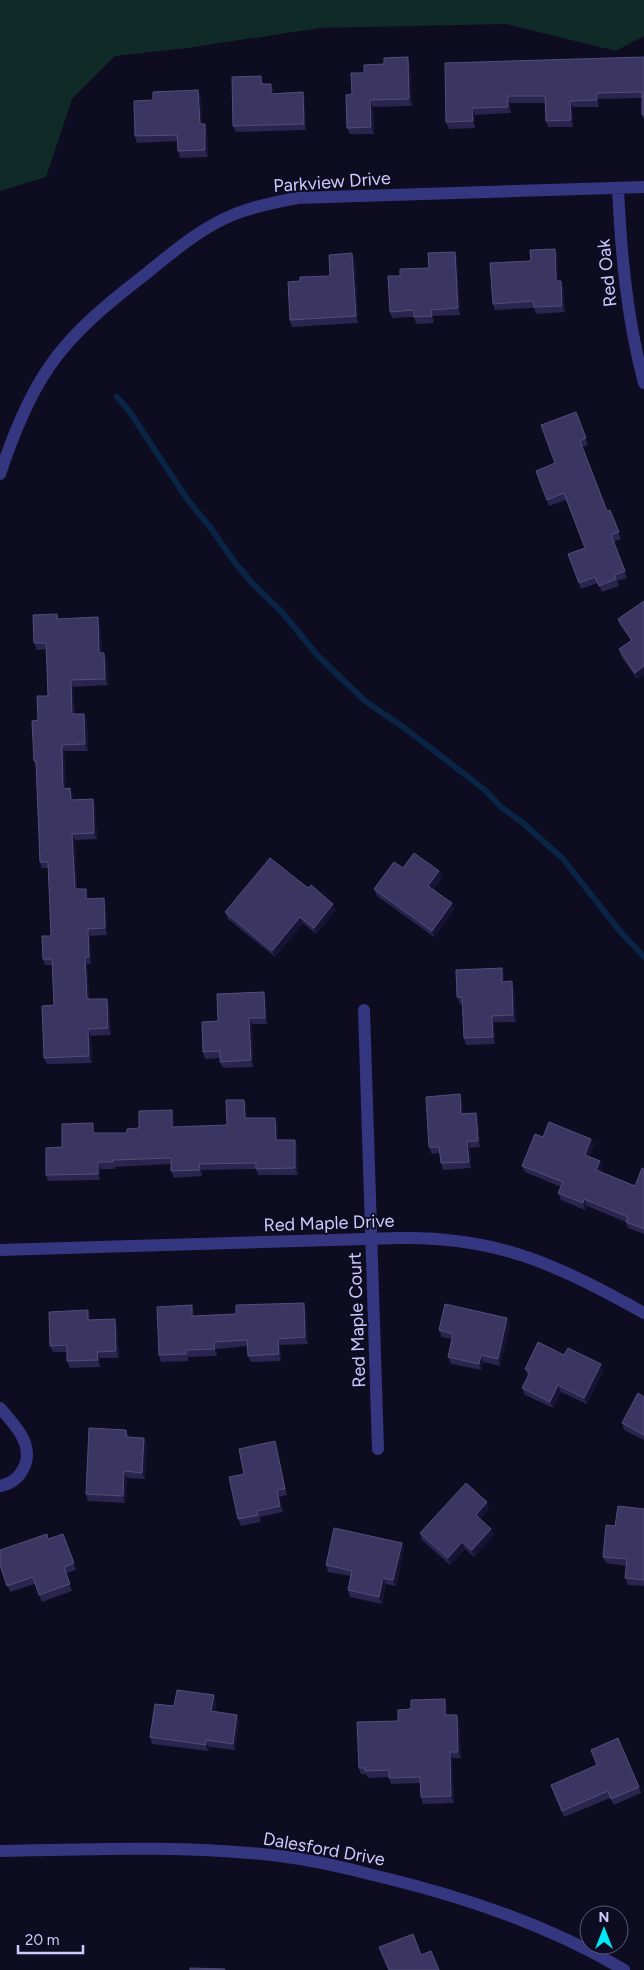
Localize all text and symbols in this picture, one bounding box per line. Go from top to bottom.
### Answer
street label: Parkview Drive [273,167,392,197]
street label: Red Oak [592,238,621,308]
street label: Red Maple Drive [263,1210,395,1236]
street label: Red Maple Court [344,1252,370,1388]
street label: Dalesford Drive [261,1827,387,1871]
north arrow [579,1905,629,1955]
text: N [599,1909,609,1926]
scale bar [18,1922,82,1954]
text: 20 m [25,1931,59,1949]

